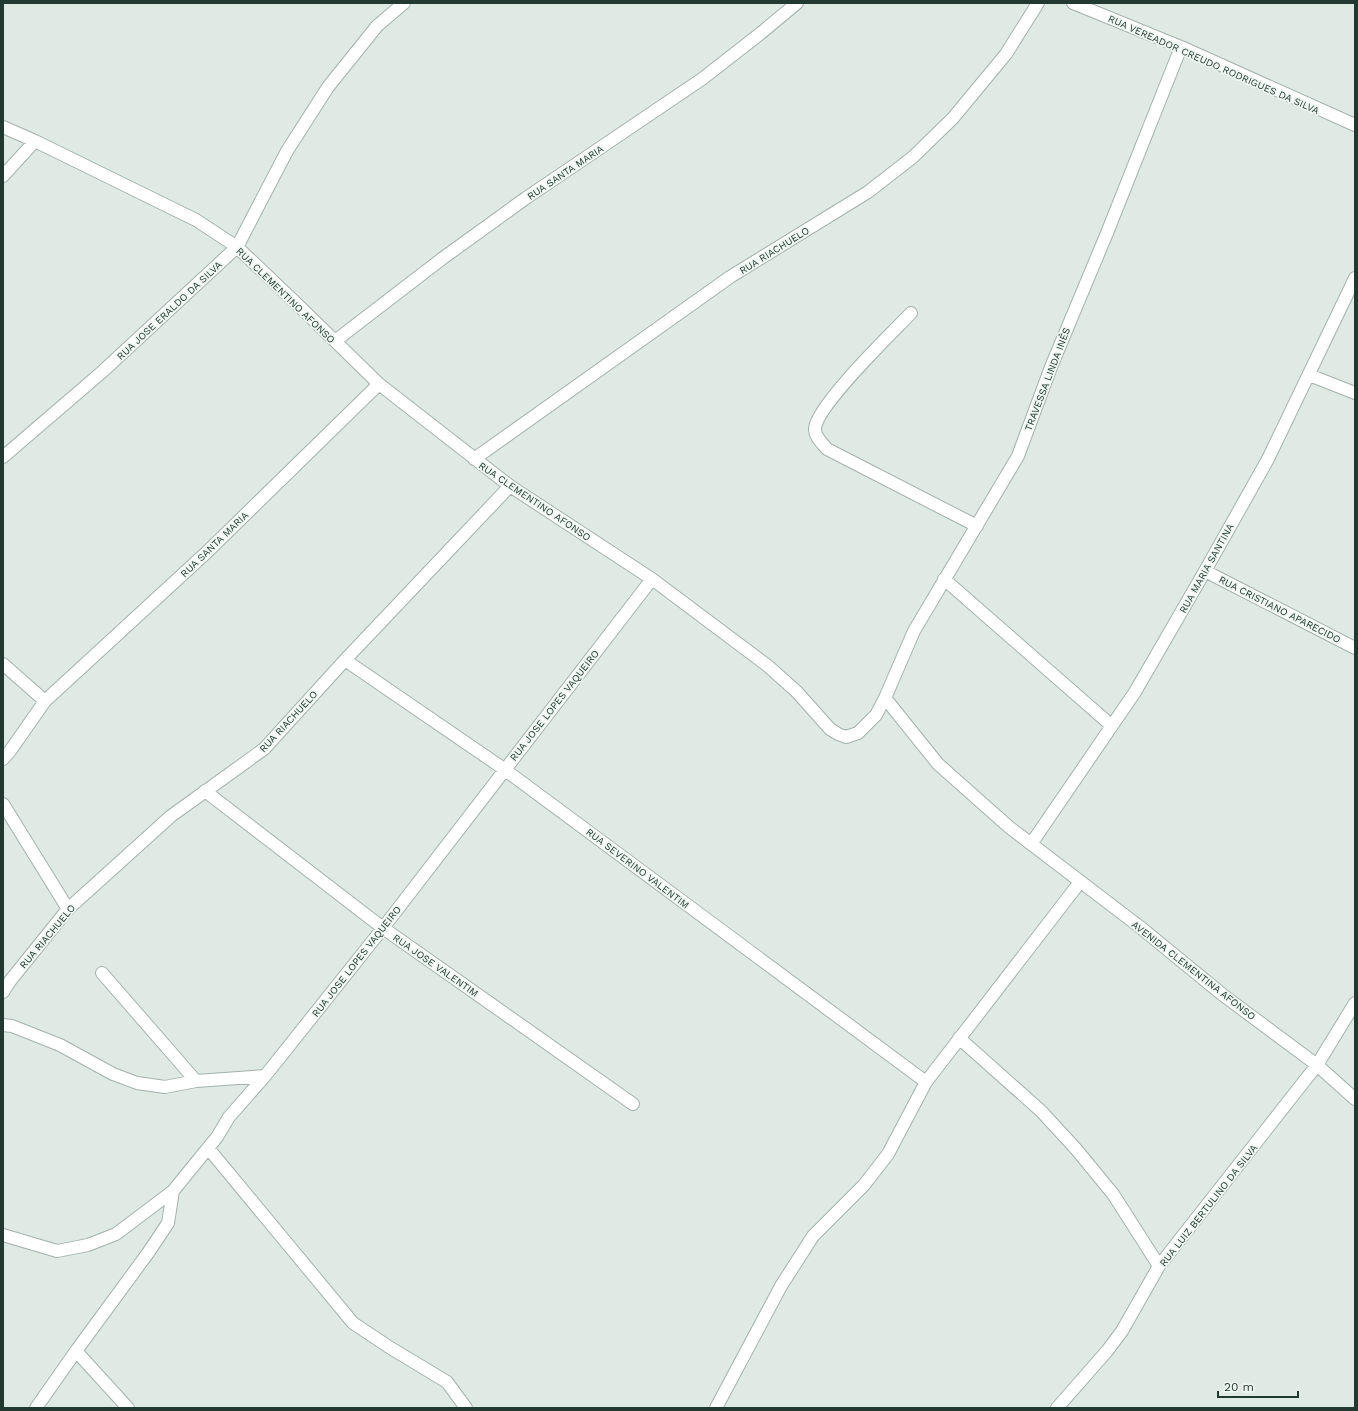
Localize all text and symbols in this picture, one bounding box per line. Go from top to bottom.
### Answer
street label: RUA VEREADOR CREUDO RODRIGUES DA SILVA [1107,13,1321,116]
street label: RUA SANTA MARIA [525,143,606,202]
street label: RUA RIACHUELO [737,225,811,276]
street label: RUA CLEMENTINO AFONSO [234,245,337,345]
street label: RUA JOSE ERALDO DA SILVA [115,259,224,362]
street label: TRAVESSA LINDA INÊS [1023,326,1072,432]
street label: RUA CLEMENTINO AFONSO [477,460,593,543]
street label: RUA SANTA MARIA [178,509,251,579]
street label: RUA MARIA SANTINA [1177,521,1236,615]
street label: RUA CRISTIANO APARECIDO [1217,574,1343,645]
street label: RUA JOSE LOPES VAQUEIRO [508,648,601,763]
street label: RUA RIACHUELO [257,688,320,754]
street label: RUA SEVERINO VALENTIM [584,826,691,911]
street label: RUA RIACHUELO [17,902,77,970]
street label: RUA JOSE LOPES VAQUEIRO [310,904,403,1019]
street label: AVENIDA CLEMENTINA AFONSO [1130,919,1258,1022]
street label: RUA JOSE VALENTIM [391,932,480,999]
street label: RUA LUIZ BERTULINO DA SILVA [1157,1142,1260,1268]
scale bar [1218,1373,1298,1399]
text: 20 m [1224,1380,1254,1394]

